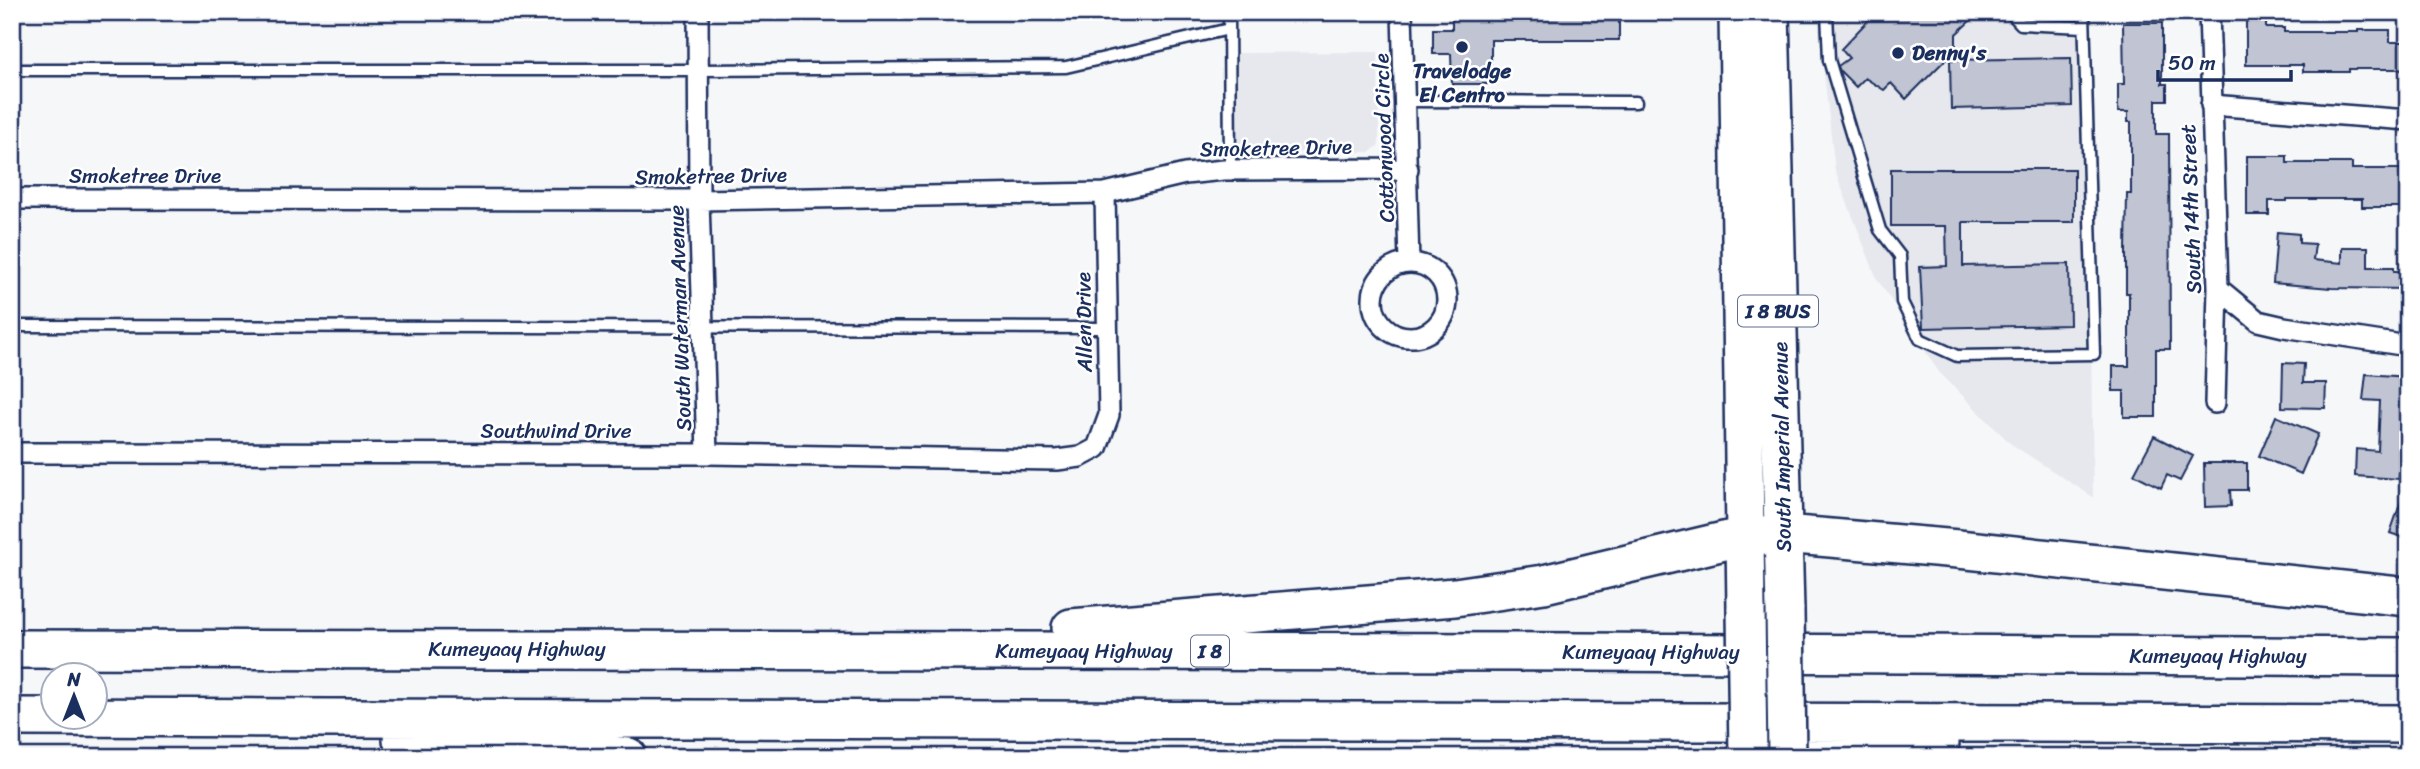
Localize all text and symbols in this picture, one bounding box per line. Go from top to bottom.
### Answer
place label: Denny's [1912,34,1988,72]
scale bar [2158,38,2290,82]
marker: Travelodge El Centro [1454,39,1470,55]
text: 50 m [2168,44,2216,82]
marker: Denny's [1890,45,1906,61]
place label: Travelodge El Centro [1413,52,1511,114]
street label: Cottonwood Circle [1362,53,1406,223]
street label: South 14th Street [2169,124,2213,294]
street label: Smoketree Drive [1200,128,1352,168]
street label: Smoketree Drive [635,156,787,196]
street label: Smoketree Drive [69,157,221,195]
street label: South Waterman Avenue [657,204,703,432]
street label: Allen Drive [1064,272,1104,373]
road number: I 8 BUS [1738,296,1818,326]
street label: South Imperial Avenue [1761,341,1803,553]
street label: Southwind Drive [481,412,632,450]
street label: Kumeyaay Highway [428,630,606,668]
street label: Kumeyaay Highway [995,632,1173,670]
street label: Kumeyaay Highway [1562,633,1740,671]
road number: I 8 [1191,636,1229,666]
street label: Kumeyaay Highway [2129,637,2307,675]
north arrow [38,660,108,730]
text: N [66,663,81,696]

